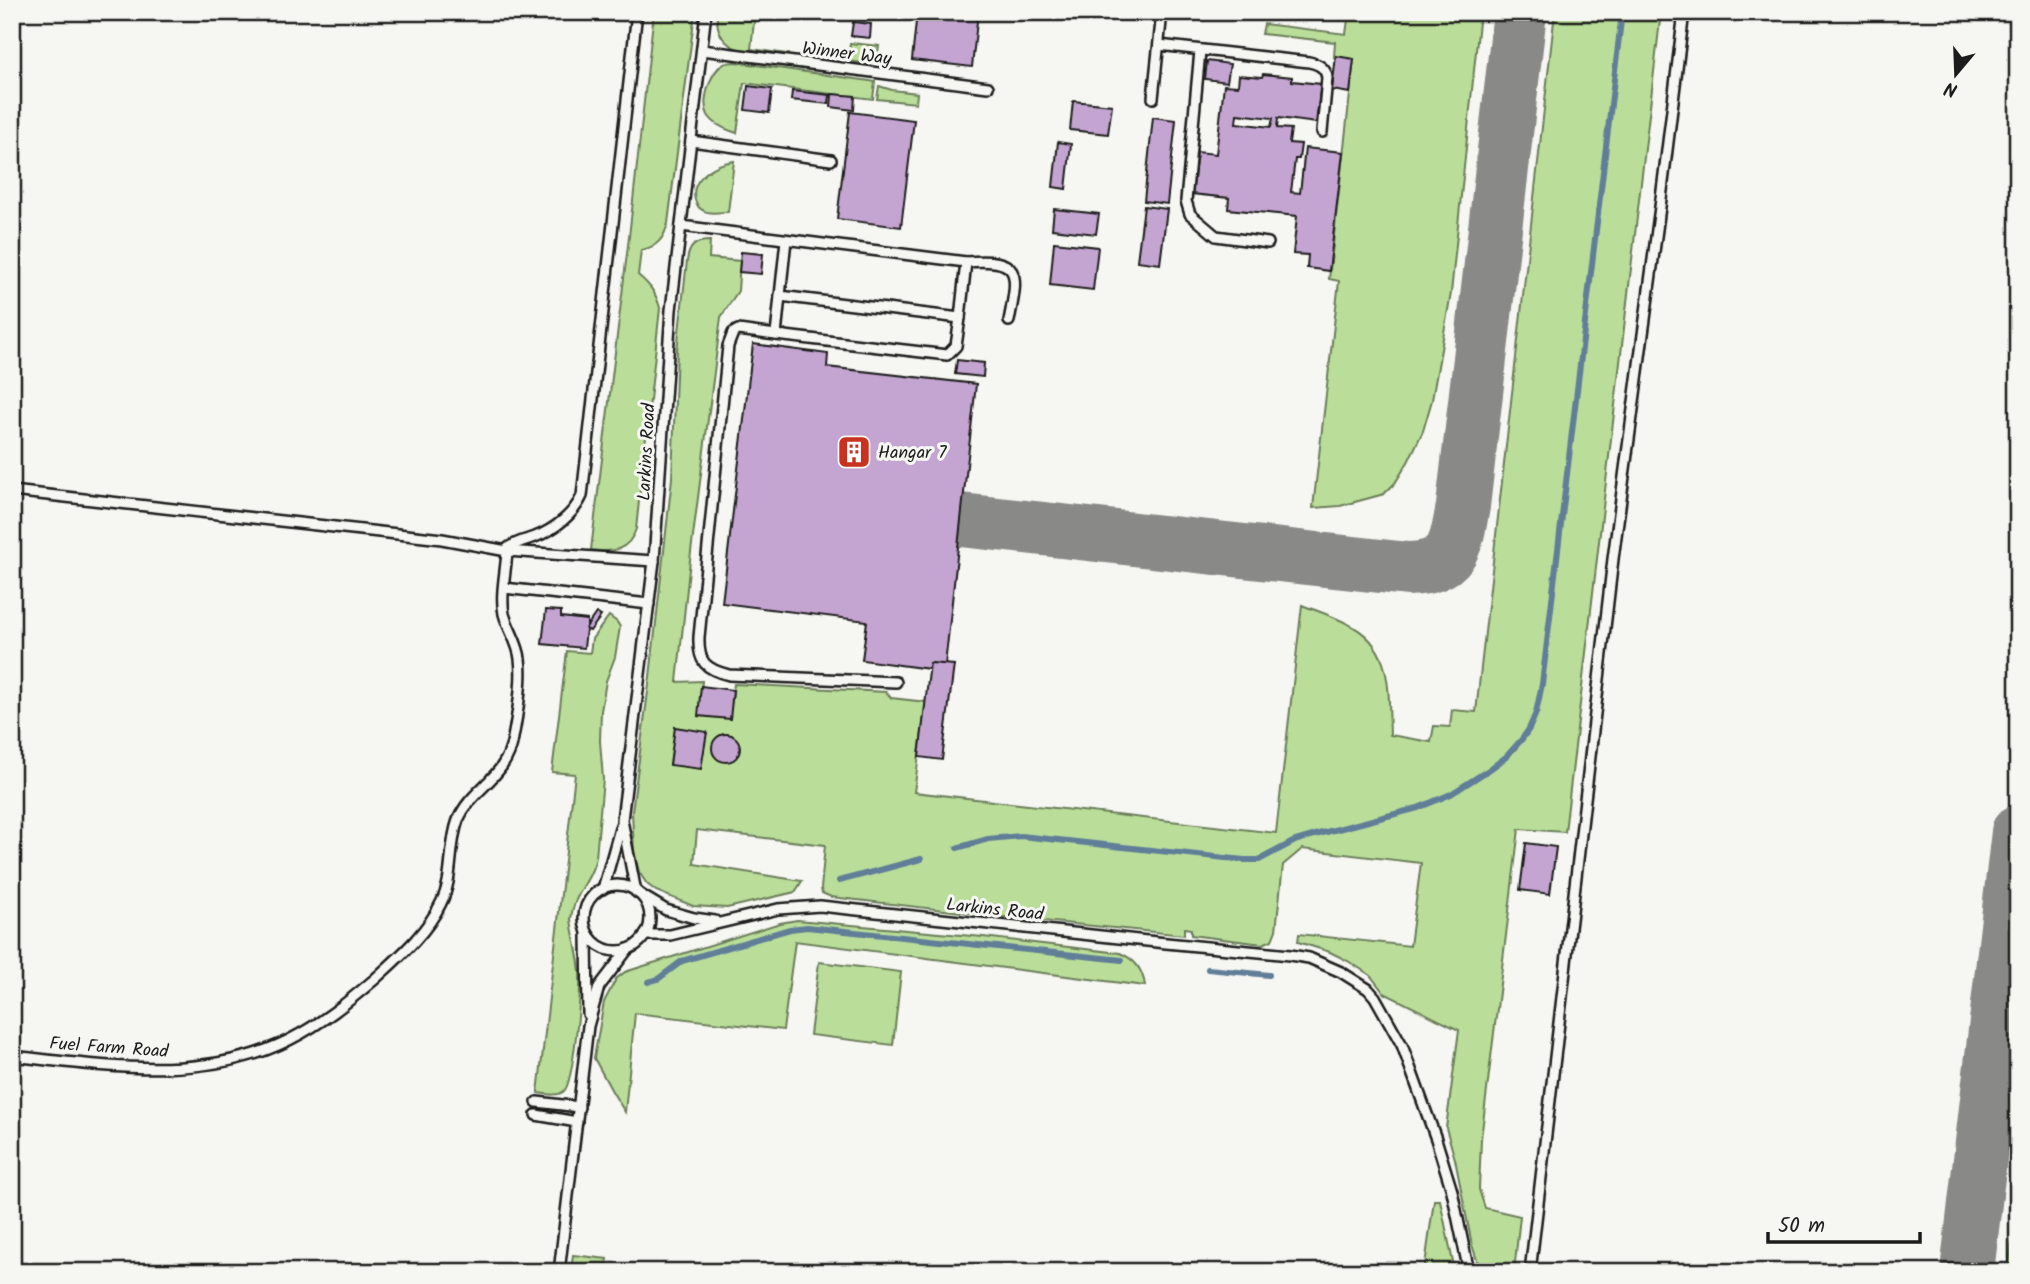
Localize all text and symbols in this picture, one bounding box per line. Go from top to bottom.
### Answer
street label: Winner Way [800,35,894,74]
north arrow [1922,38,1992,108]
text: N [1941,72,1962,104]
street label: Larkins Road [630,402,665,502]
building icon: Hangar 7 [835,433,873,471]
place label: Hangar 7 [878,439,947,468]
street label: Larkins Road [945,891,1046,930]
street label: Fuel Farm Road [48,1030,170,1067]
scale bar [1768,1200,1920,1244]
text: 50 m [1778,1210,1825,1243]

